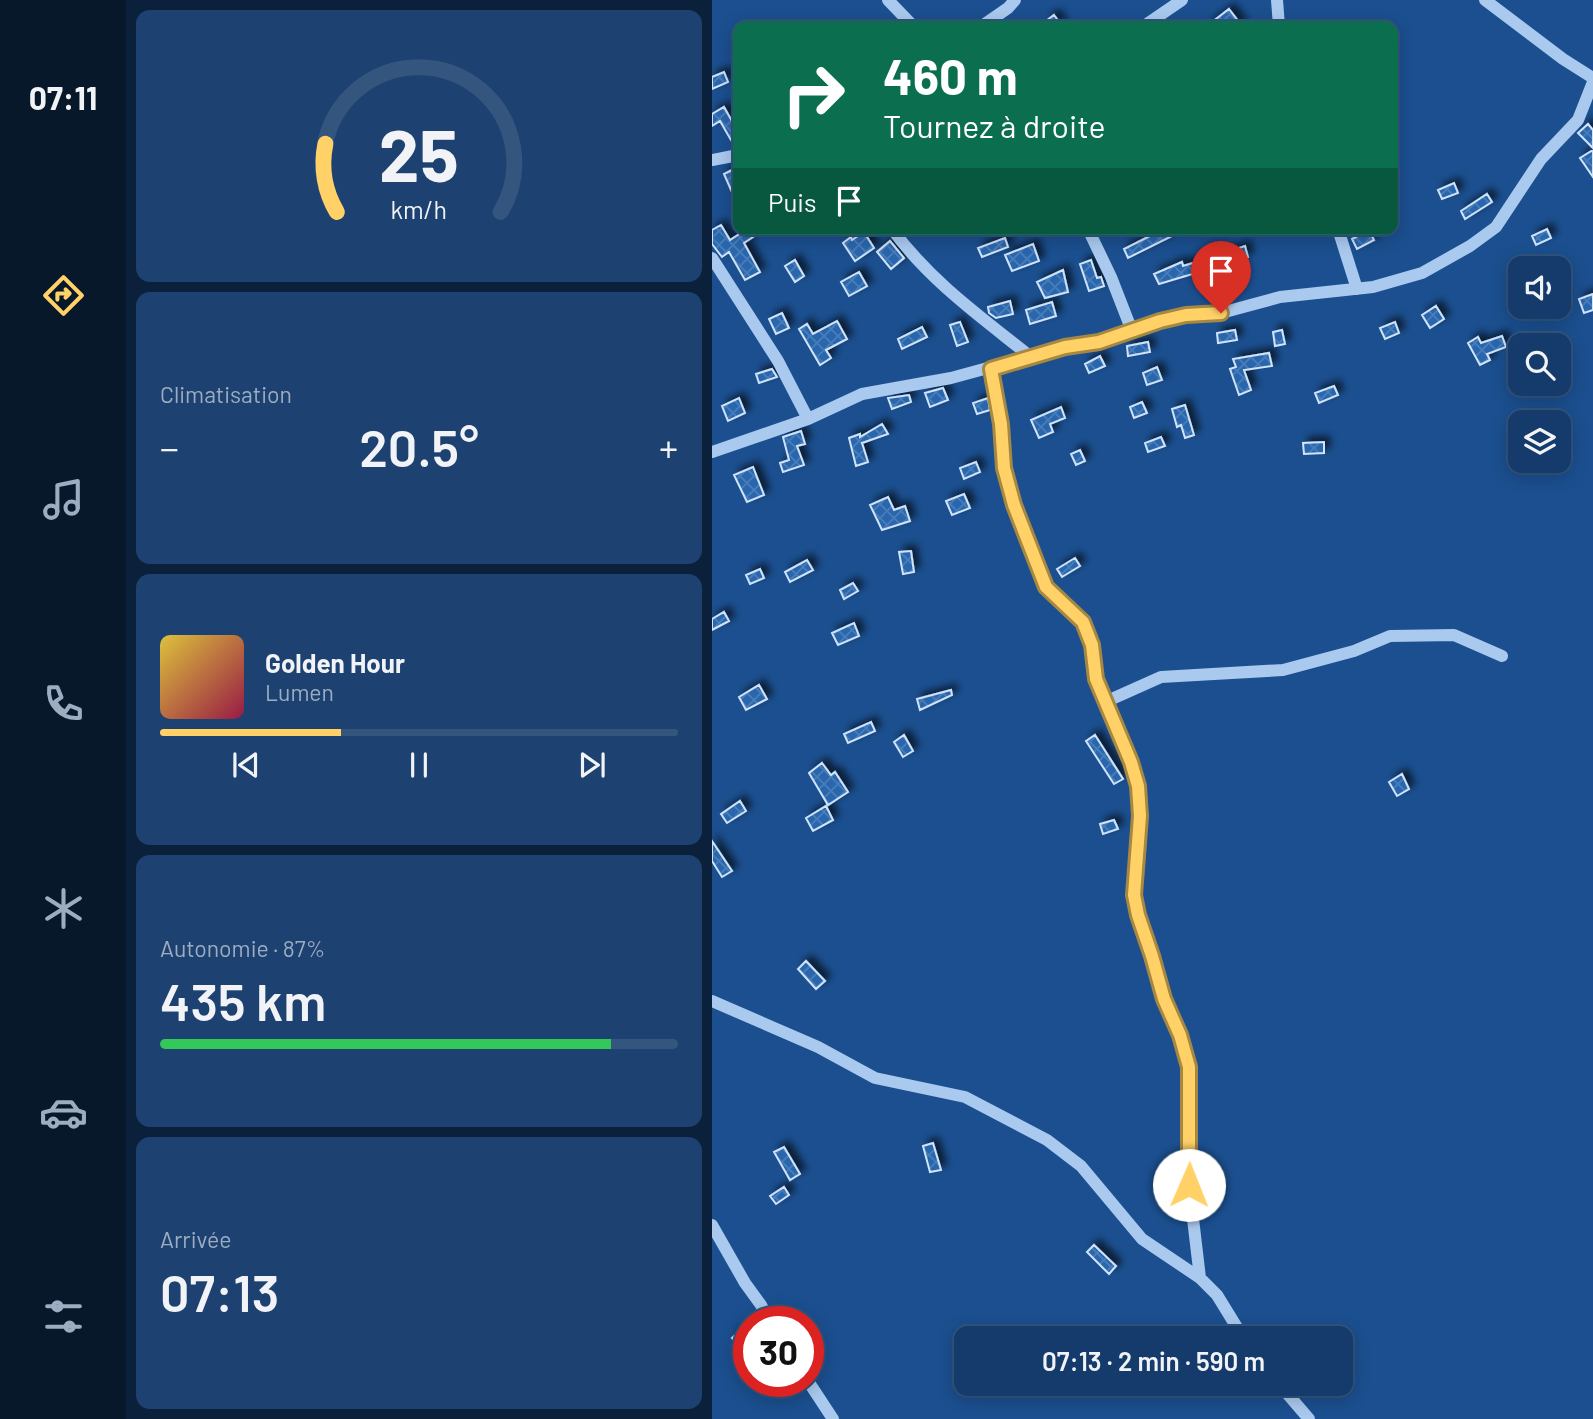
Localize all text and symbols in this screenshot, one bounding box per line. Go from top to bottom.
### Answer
text: 460 m [883,46,1018,105]
icon: right [768,49,859,140]
text: 07:11 [29,78,97,116]
text: Tournez à droite [883,106,1105,144]
text: 25 [379,109,459,197]
icon: arrive [830,182,868,220]
text: Puis [768,186,816,217]
text: km/h [391,194,447,224]
pin [1191,241,1251,313]
icon: arrive [1202,252,1240,290]
map controls [1508,256,1571,473]
button: sound [1508,256,1571,319]
icon: directions [39,271,88,320]
button: search [1508,333,1571,396]
text: Climatisation [160,380,292,408]
button: layers [1508,410,1571,473]
text: 20.5° [359,415,479,477]
text: − [160,424,179,470]
text: + [659,424,678,470]
icon: music [39,475,88,524]
text: Golden Hour [265,647,405,678]
text: Lumen [265,678,334,706]
icon: phone [39,679,88,728]
icon: previous [227,746,265,784]
icon: pause [400,746,438,784]
icon: next [573,746,611,784]
icon: climate [39,884,88,933]
text: Autonomie · 87% [160,934,325,962]
text: 435 km [160,969,326,1031]
icon: car [39,1088,88,1137]
position arrow [1152,1148,1226,1222]
text: Arrivée [160,1225,232,1253]
text: 07:13 [160,1260,279,1322]
icon: filters [39,1292,88,1341]
speed limit sign: 30 [733,1306,824,1397]
text: 07:13 · 2 min · 590 m [1042,1345,1265,1376]

